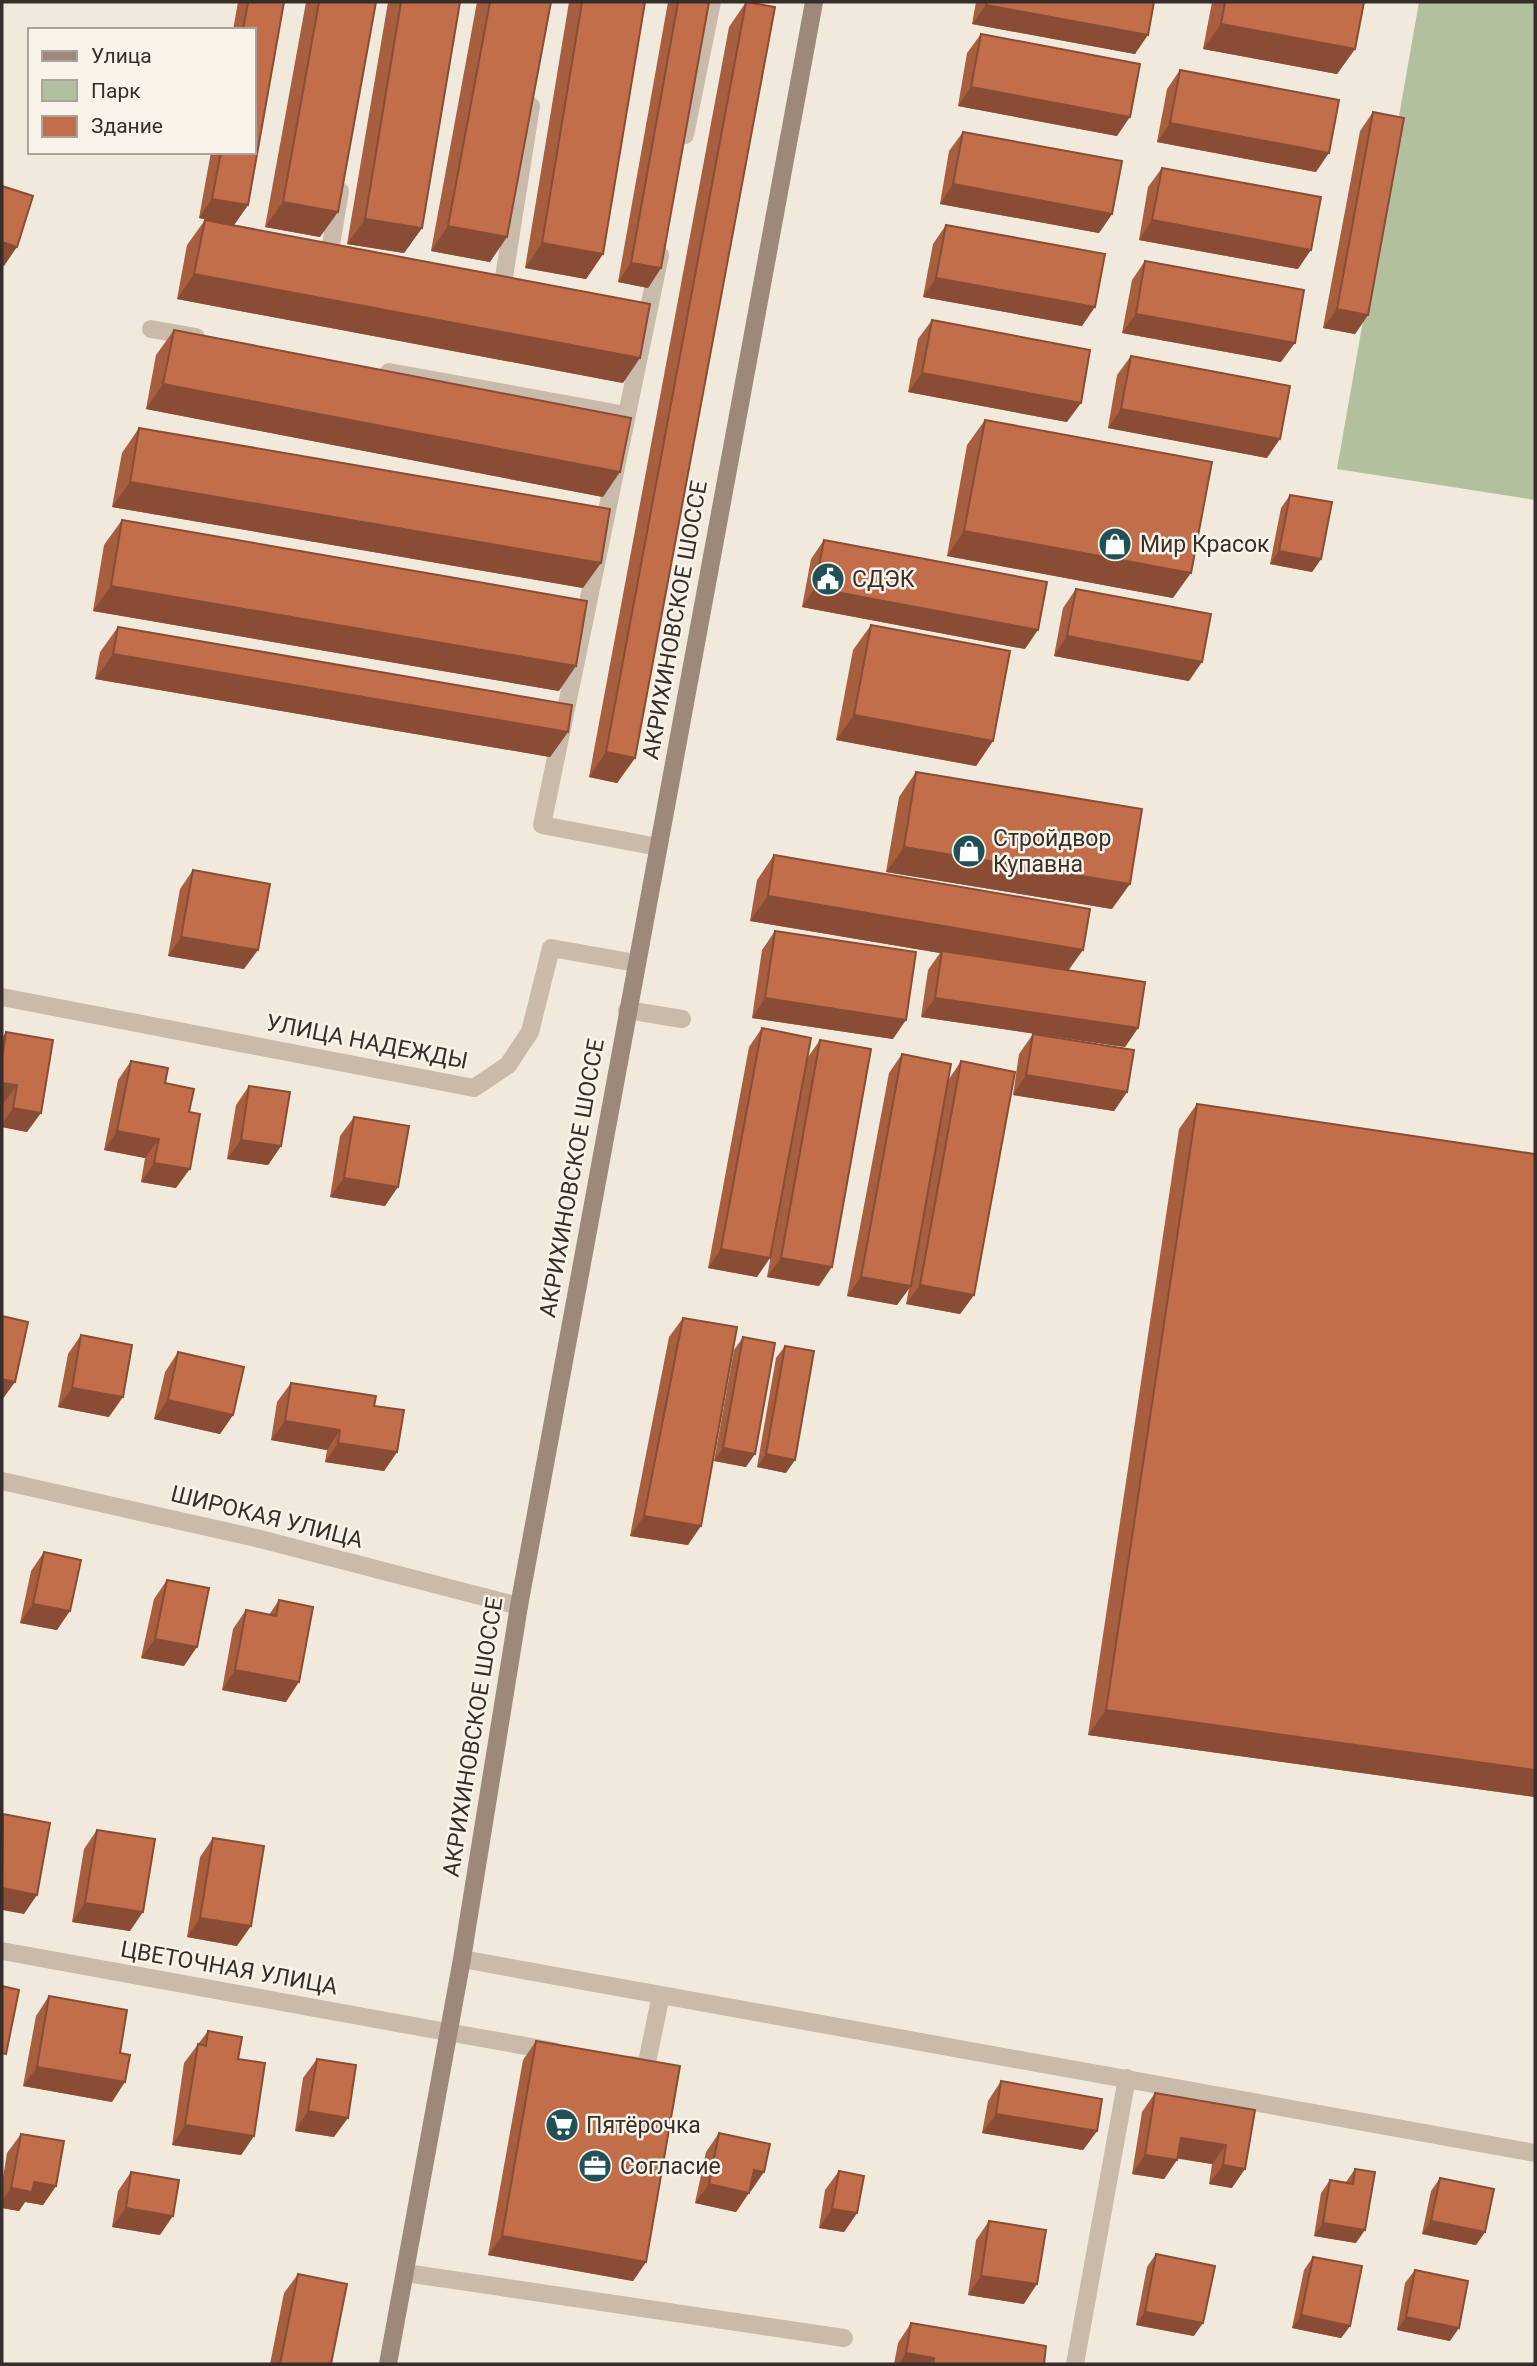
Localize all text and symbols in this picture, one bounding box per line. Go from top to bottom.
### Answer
legend [28,28,256,154]
text: Улица [91,44,152,68]
text: Парк [91,79,141,103]
text: Здание [91,114,163,138]
street label: АКРИХИНОВСКОЕ ШОССЕ [637,478,713,762]
shop icon: Мир Красок [1096,525,1134,563]
place label: Мир Красок [1140,531,1270,558]
public building icon: СДЭК [809,560,847,598]
place label: СДЭК [852,566,915,593]
place label: Стройдвор Купавна [993,825,1111,878]
shop icon: Стройдвор Купавна [950,832,988,870]
street label: УЛИЦА НАДЕЖДЫ [264,1009,470,1075]
street label: АКРИХИНОВСКОЕ ШОССЕ [534,1036,610,1320]
street label: ШИРОКАЯ УЛИЦА [168,1480,366,1554]
street label: АКРИХИНОВСКОЕ ШОССЕ [438,1595,508,1879]
street label: ЦВЕТОЧНАЯ УЛИЦА [118,1936,340,2000]
supermarket icon: Пятёрочка [543,2106,581,2144]
place label: Пятёрочка [586,2112,701,2139]
office icon: Согласие [576,2147,614,2185]
place label: Согласие [620,2153,721,2180]

